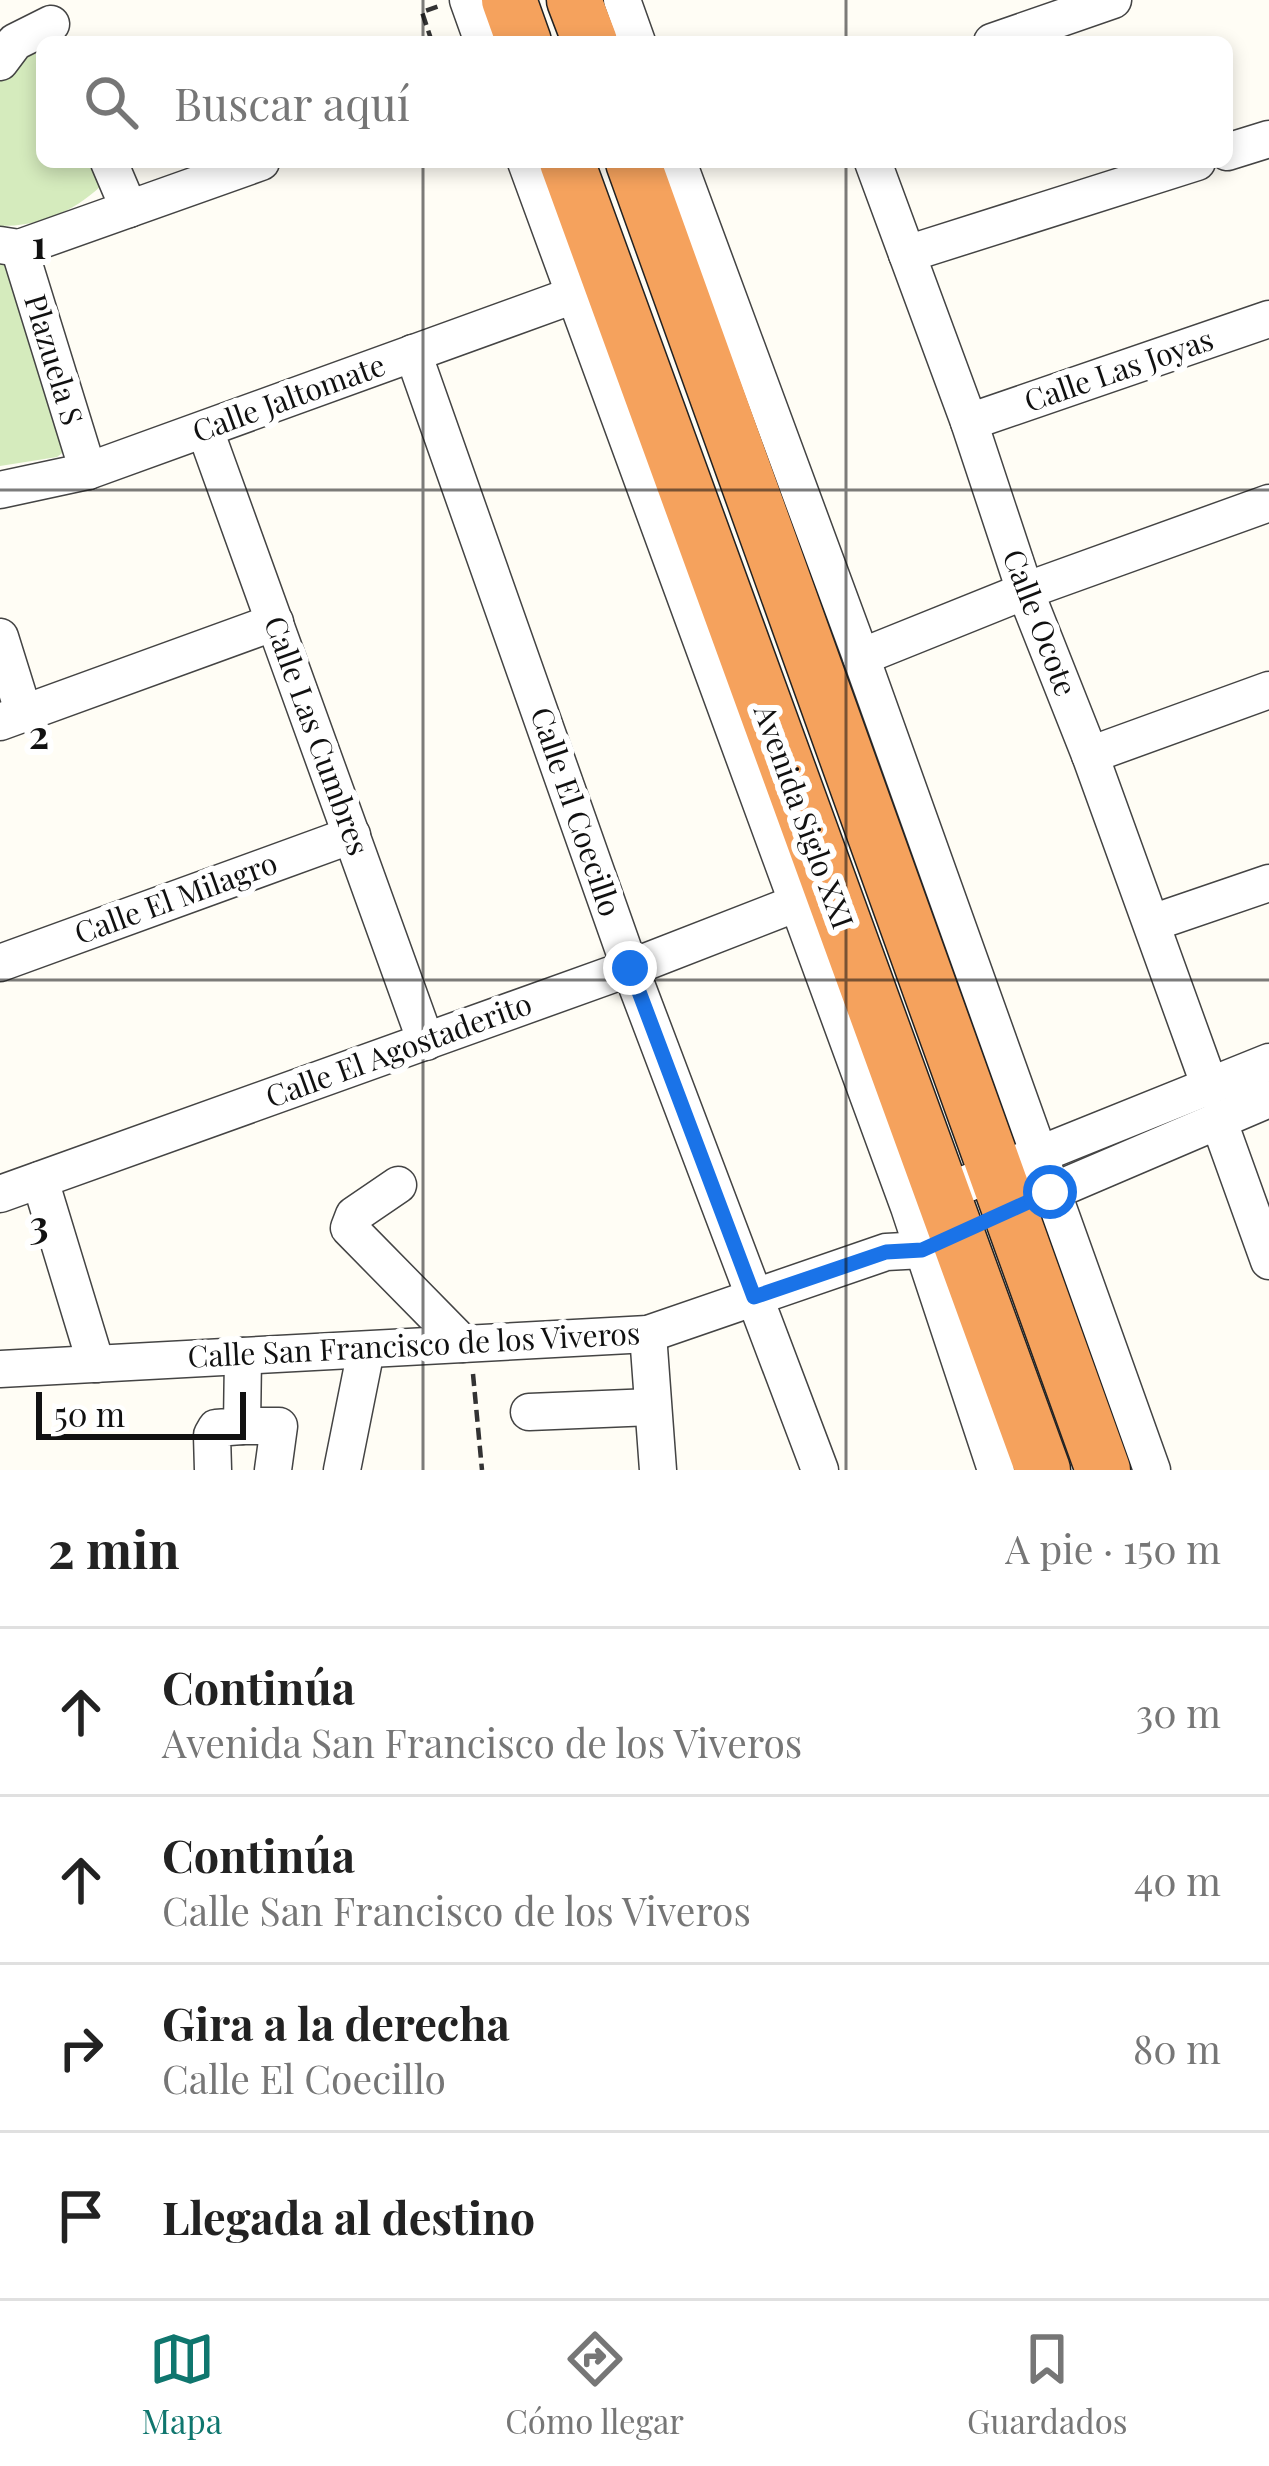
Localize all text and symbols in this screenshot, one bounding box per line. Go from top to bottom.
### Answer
search box [36,36,1233,168]
icon: search [78,69,144,135]
text: Buscar aquí [174,72,410,132]
text: 1 [32,217,46,269]
street label: Plazuela S [16,289,94,430]
street label: Calle Las Joyas [1019,318,1218,420]
street label: Calle Jaltomate [186,344,390,450]
street label: Calle Ocote [995,543,1087,701]
street label: Calle Las Cumbres [256,610,380,860]
street label: Avenida Siglo XXI [745,698,864,934]
street label: Calle El Coecillo [522,702,631,921]
text: 2 [29,707,49,759]
street label: Calle El Milagro [68,842,282,952]
route end [603,941,657,995]
street label: Calle El Agostaderito [260,982,537,1116]
route start [1023,1165,1077,1219]
text: 3 [29,1197,49,1249]
street label: Calle San Francisco de los Viveros [187,1312,641,1376]
scale bar [36,1386,246,1439]
text: 50 m [54,1391,125,1435]
text: 2 min [48,1514,180,1582]
text: A pie · 150 m [1005,1522,1221,1574]
text: Continúa [162,1656,355,1716]
icon: ahead [48,1679,114,1745]
text: 30 m [1136,1686,1221,1738]
text: Avenida San Francisco de los Viveros [162,1716,802,1768]
text: Continúa [162,1824,355,1884]
icon: ahead [48,1847,114,1913]
text: 40 m [1134,1854,1221,1906]
text: Calle San Francisco de los Viveros [162,1884,751,1936]
text: Gira a la derecha [162,1992,510,2052]
icon: right [48,2015,114,2081]
text: 80 m [1133,2022,1221,2074]
text: Calle El Coecillo [162,2052,446,2104]
icon: arrive [48,2183,114,2249]
text: Llegada al destino [162,2186,535,2246]
tab: Mapa [142,2326,222,2442]
tab: Cómo llegar [505,2326,684,2442]
tab: Guardados [967,2326,1127,2442]

